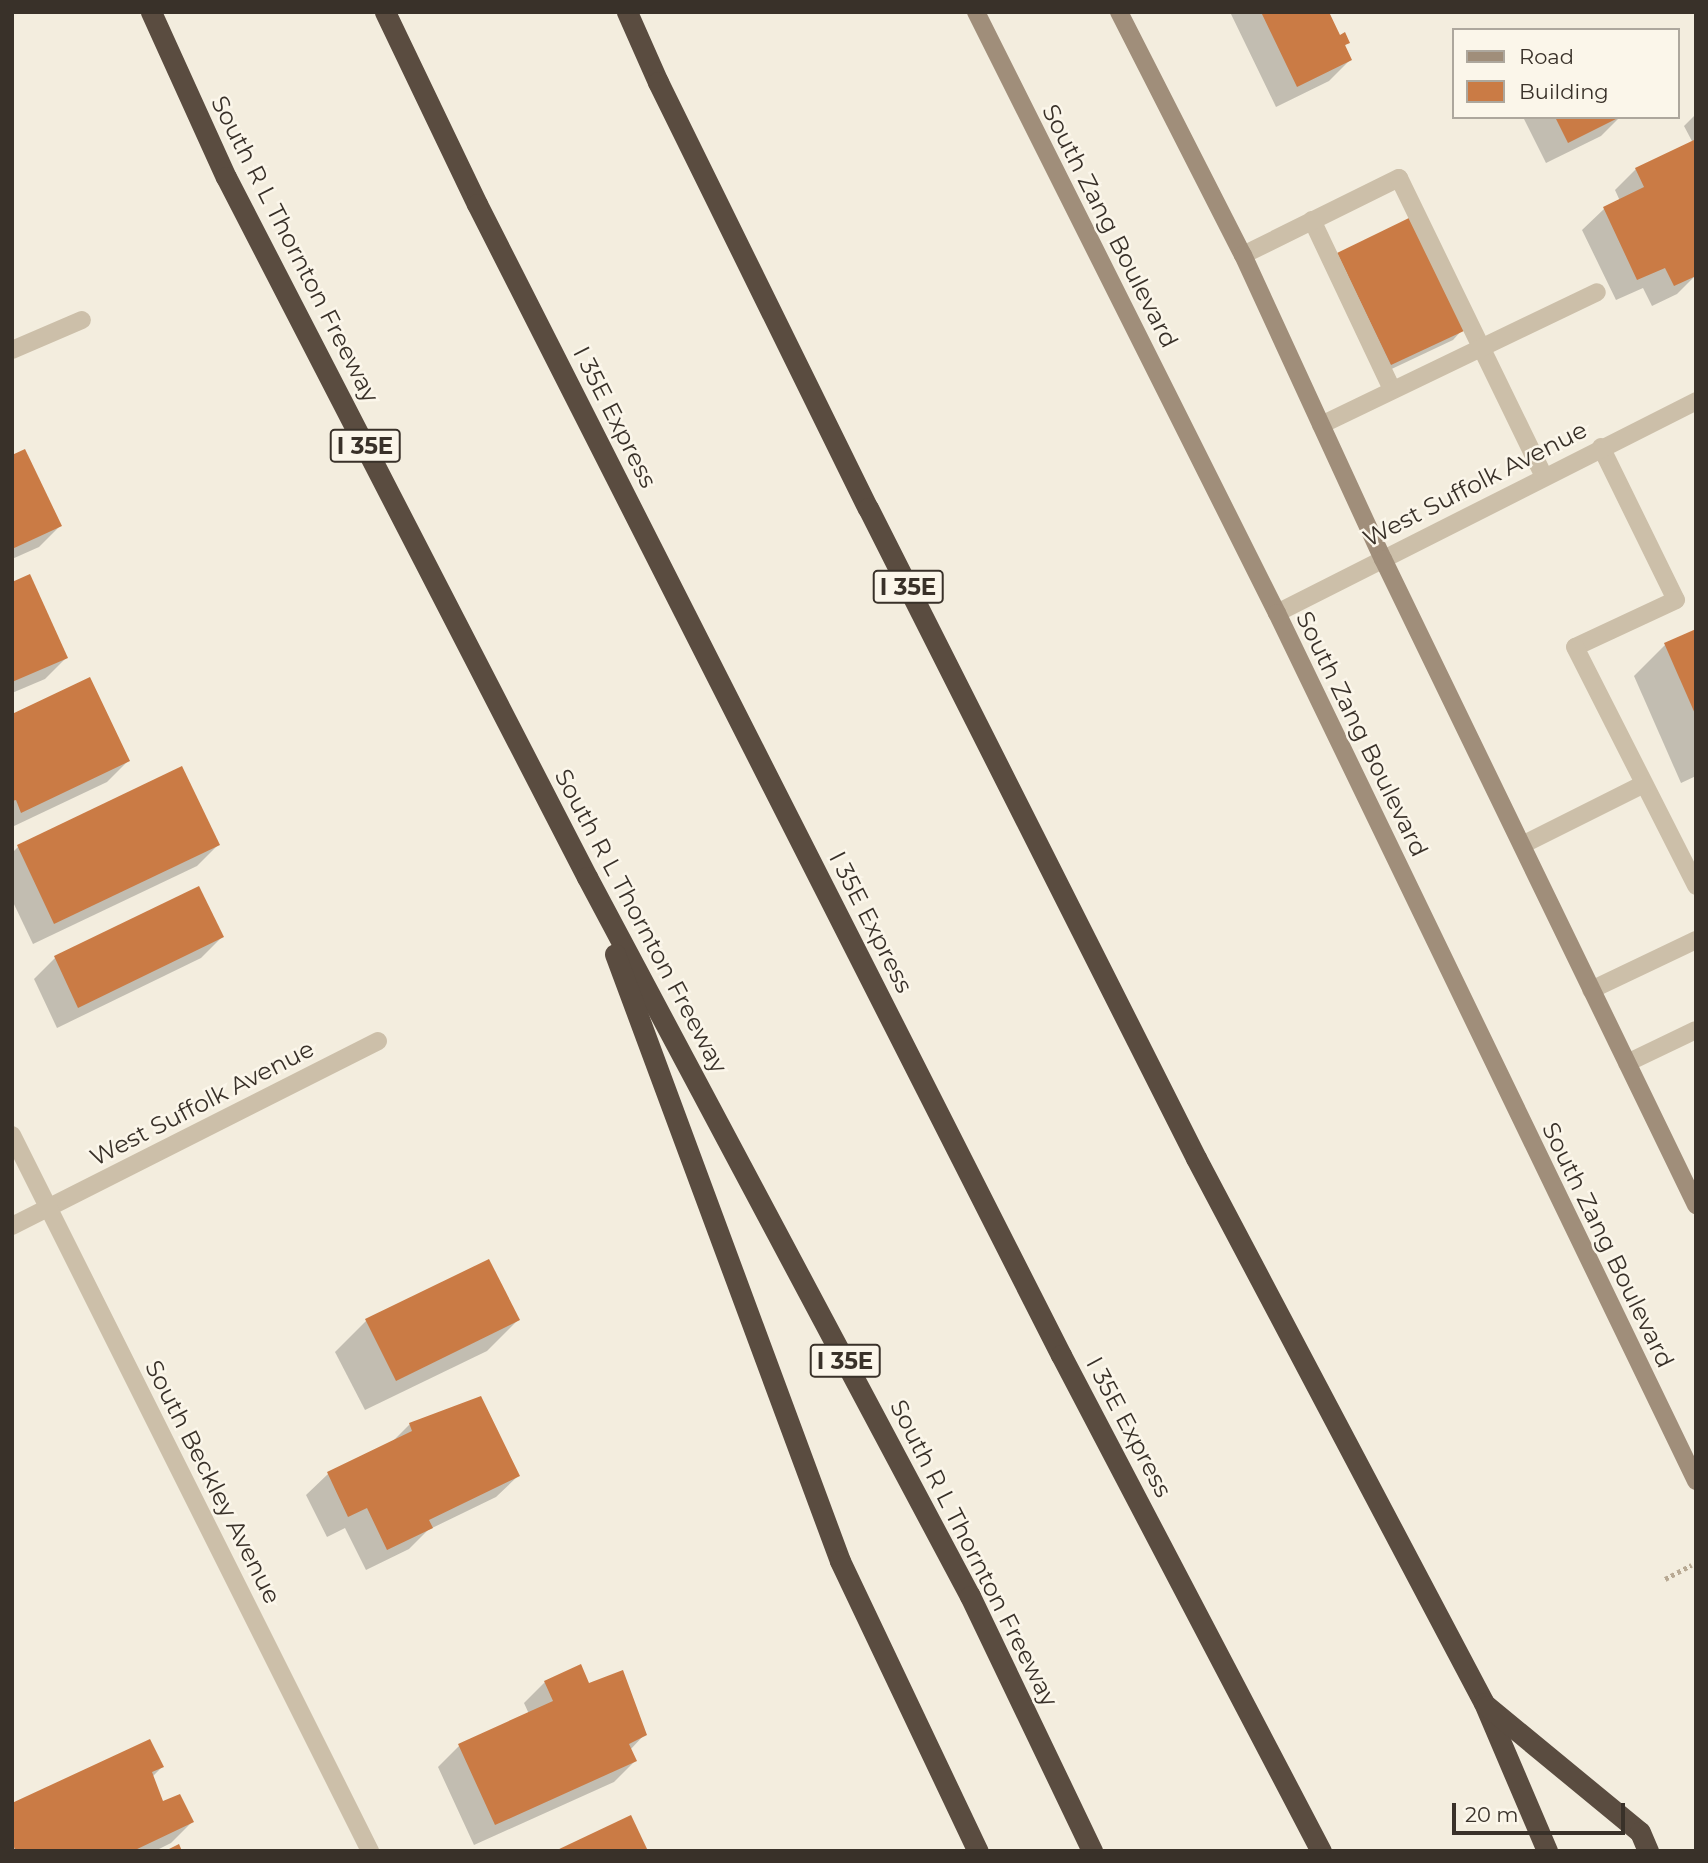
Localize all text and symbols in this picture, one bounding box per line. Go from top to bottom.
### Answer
legend [1452,28,1680,119]
text: Road [1519,44,1574,69]
text: Building [1519,79,1609,104]
street label: South R L Thornton Freeway [205,91,385,407]
street label: South Zang Boulevard [1036,100,1184,352]
street label: I 35E Express [567,342,663,492]
street label: West Suffolk Avenue [1358,415,1592,553]
road number: I 35E [328,426,402,466]
road number: I 35E [871,568,945,607]
street label: South Zang Boulevard [1290,607,1434,861]
street label: South R L Thornton Freeway [548,764,734,1078]
street label: I 35E Express [823,847,919,997]
street label: West Suffolk Avenue [85,1034,319,1172]
street label: South Zang Boulevard [1536,1118,1680,1372]
road number: I 35E [808,1342,882,1380]
street label: I 35E Express [1080,1352,1178,1502]
street label: South Beckley Avenue [139,1356,287,1608]
street label: South R L Thornton Freeway [884,1395,1064,1711]
scale bar [1456,1790,1629,1834]
text: 20 m [1465,1802,1519,1827]

